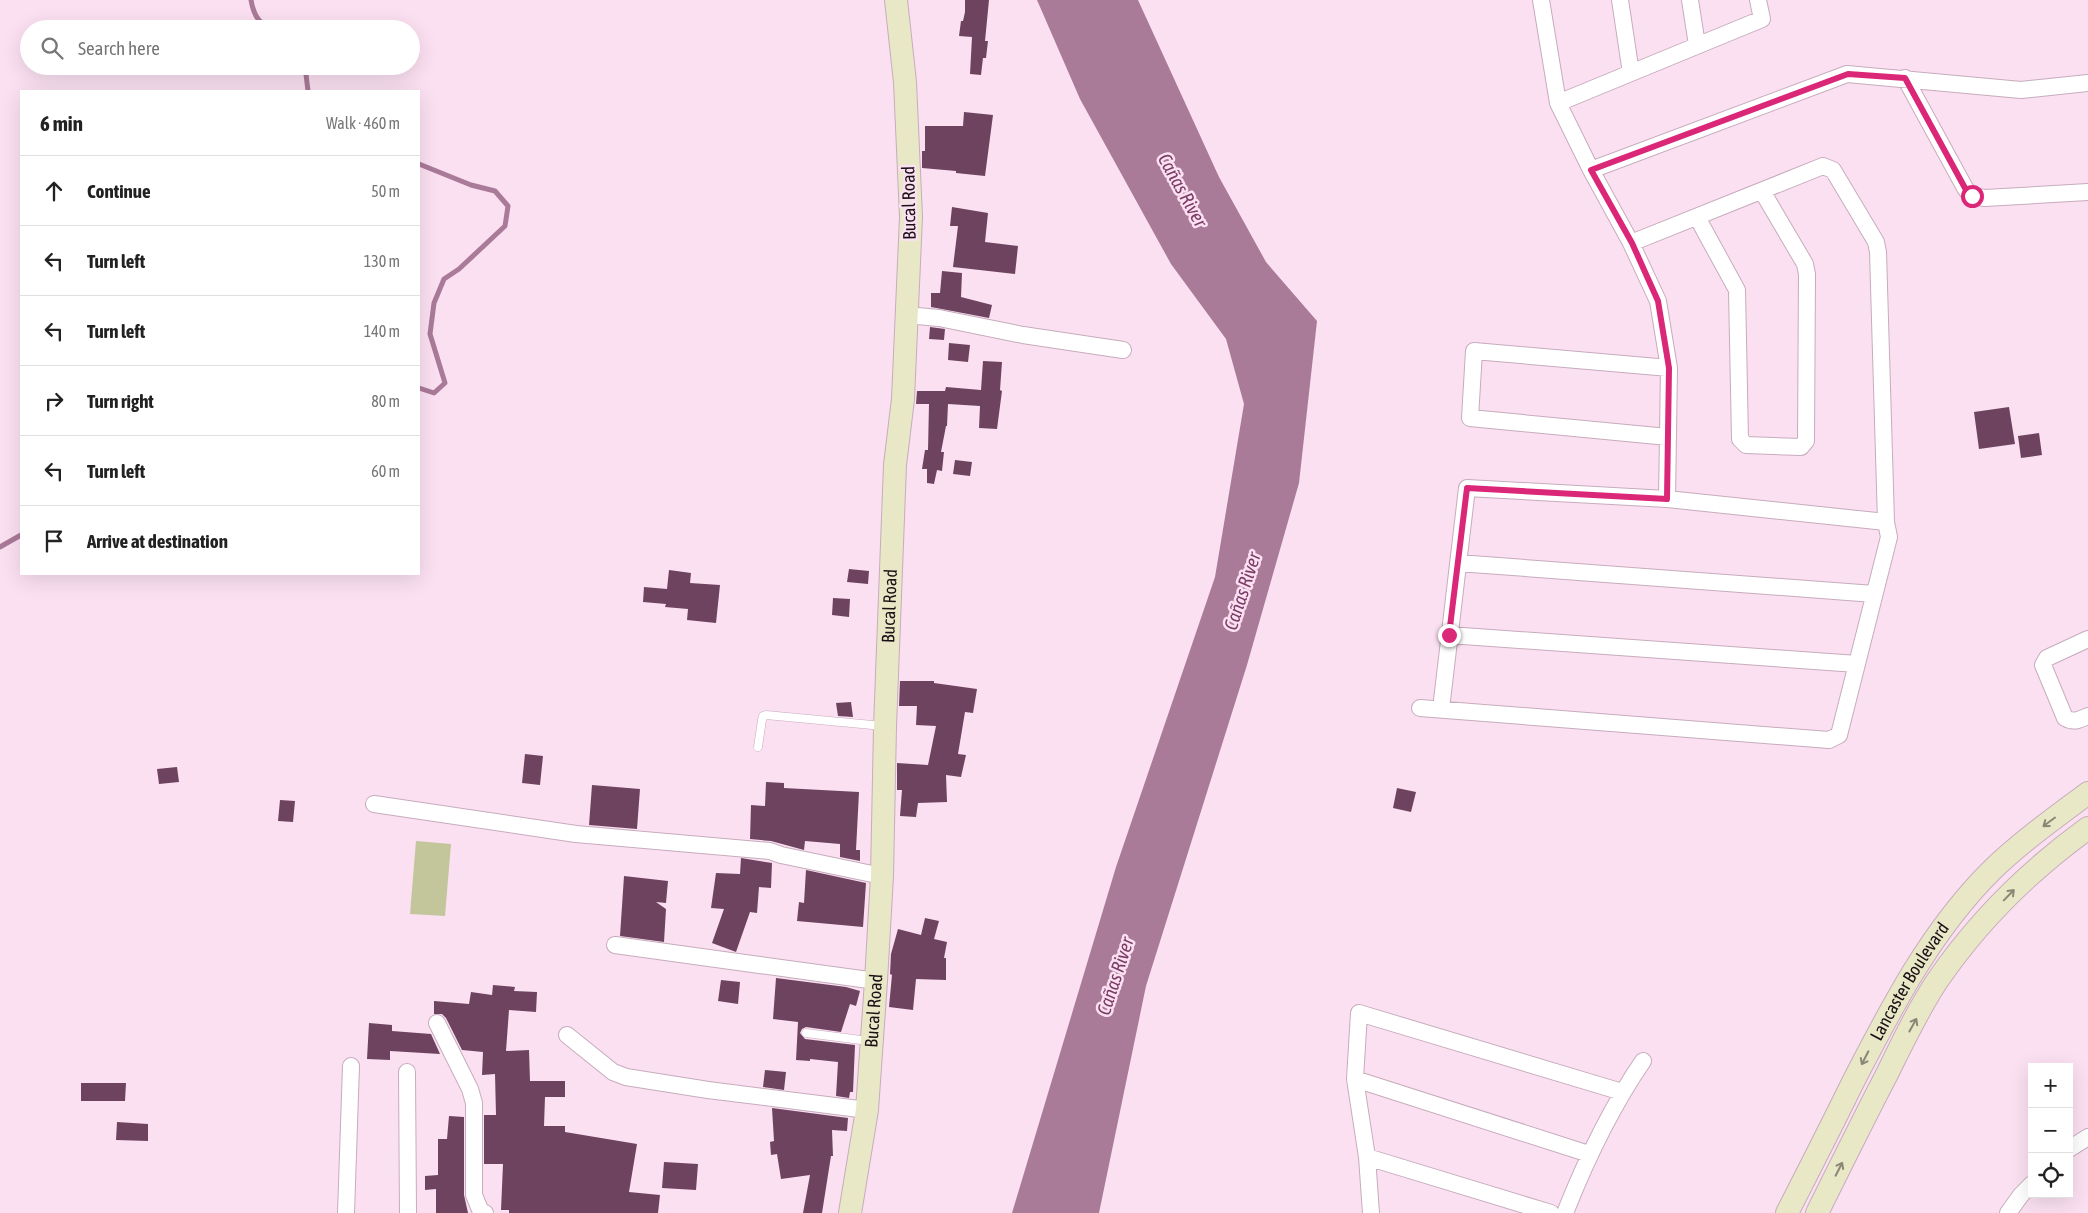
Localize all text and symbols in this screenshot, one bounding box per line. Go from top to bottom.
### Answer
search box [20,20,420,75]
icon: search [38,34,66,62]
text: Search here [78,37,160,59]
text: 6 min [40,111,83,135]
text: Walk · 460 m [326,114,400,132]
water label: Cañas River [1154,149,1213,232]
street label: Bucal Road [897,166,920,240]
icon: ahead [40,177,68,205]
text: Continue [87,180,151,202]
text: 50 m [371,182,400,200]
route start [1961,185,1984,208]
icon: left [40,247,68,275]
text: Turn left [87,250,145,272]
text: 130 m [364,252,400,270]
icon: left [40,317,68,345]
text: Turn left [87,320,145,342]
text: 140 m [364,322,400,340]
icon: right [40,387,68,415]
text: Turn right [87,390,154,412]
text: 80 m [371,392,400,410]
icon: left [40,457,68,485]
text: Turn left [87,460,145,482]
text: 60 m [371,462,400,480]
icon: arrive [40,527,68,555]
text: Arrive at destination [87,530,228,552]
water label: Cañas River [1219,548,1265,633]
street label: Bucal Road [877,569,901,643]
route end [1438,624,1461,647]
one-way arrow [2042,817,2056,827]
one-way arrow [2003,888,2015,901]
street label: Lancaster Boulevard [1865,918,1953,1044]
water label: Cañas River [1092,933,1138,1018]
street label: Bucal Road [860,973,886,1048]
one-way arrow [1908,1018,1918,1032]
one-way arrow [1860,1051,1870,1066]
map controls [2028,1063,2073,1198]
button: + [2028,1063,2073,1108]
button: − [2028,1108,2073,1153]
button: locate [2028,1153,2073,1198]
one-way arrow [1834,1162,1844,1177]

